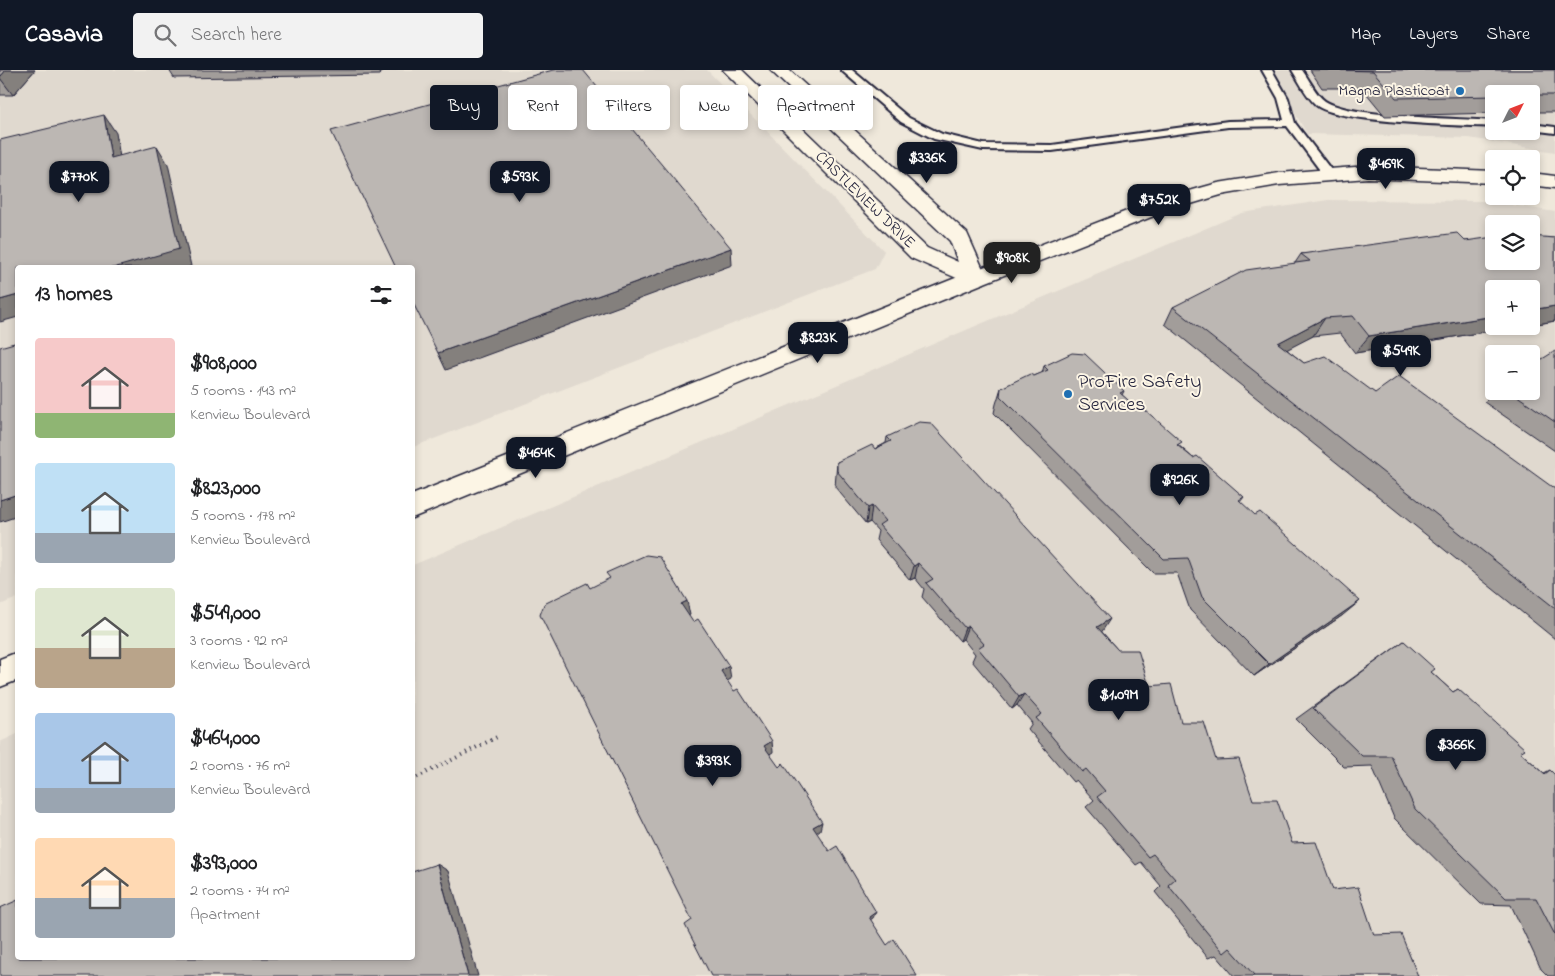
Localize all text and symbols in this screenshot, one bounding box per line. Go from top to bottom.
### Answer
search box [133,13,483,58]
text: Casavia [25,18,103,53]
icon: search [151,21,179,49]
text: Search here [191,22,282,49]
text: Map [1351,22,1381,48]
text: Layers [1409,22,1459,48]
text: Share [1487,22,1530,48]
place label: Magna Plasticoat [1338,79,1451,103]
chip: Buy [430,85,498,130]
chip: Rent [508,85,577,130]
chip: Filters [587,85,670,130]
chip: New [680,85,748,130]
chip: Apartment [758,85,873,130]
marker: Magna Plasticoat [1454,85,1466,97]
north arrow [1485,85,1540,140]
map controls [1485,85,1540,400]
pin: $336K [892,142,962,184]
street label: CASTLEVIEW DRIVE [809,146,921,254]
text: $336K [908,146,946,170]
pin: $469K [1351,148,1421,190]
button: locate [1485,150,1540,205]
text: $469K [1368,152,1404,176]
pin: $770K [44,160,114,203]
pin: $593K [485,160,555,203]
text: $770K [60,165,98,189]
text: $593K [501,165,539,189]
pin: $752K [1124,184,1194,226]
text: $752K [1138,188,1180,212]
button: layers [1485,215,1540,270]
pin: $908K [977,242,1047,284]
text: $908K [994,246,1030,270]
text: 13 homes [35,280,113,310]
button: + [1485,280,1540,335]
icon: filters [367,281,395,309]
pin: $823K [783,322,853,364]
text: $823K [799,326,837,350]
pin: $549K [1366,334,1436,377]
text: $549K [1382,339,1420,363]
button: − [1485,345,1540,400]
text: $908,000 [190,349,257,379]
icon: home [75,358,135,418]
place label: ProFire Safety Services [1078,368,1201,420]
text: 5 rooms · 143 m² [190,379,296,403]
marker: ProFire Safety Services [1062,388,1074,400]
text: Kenview Boulevard [190,403,310,427]
pin: $464K [501,436,571,479]
text: $464K [517,441,555,465]
pin: $926K [1145,464,1215,506]
text: $926K [1161,468,1199,492]
text: $823,000 [190,474,261,504]
icon: home [75,483,135,543]
text: 5 rooms · 178 m² [190,504,296,528]
text: Kenview Boulevard [190,528,310,552]
text: $549,000 [190,599,261,629]
icon: home [75,608,135,668]
text: 3 rooms · 92 m² [190,629,288,653]
text: Kenview Boulevard [190,653,310,677]
pin: $1.09M [1078,678,1160,721]
text: $1.09M [1099,683,1139,707]
text: $464,000 [190,724,260,754]
pin: $366K [1421,728,1491,771]
icon: home [75,733,135,793]
text: $366K [1437,733,1475,757]
pin: $393K [678,744,748,787]
text: $393K [695,749,731,773]
text: 2 rooms · 76 m² [190,754,290,778]
text: Kenview Boulevard [190,778,310,802]
text: $393,000 [190,849,257,879]
icon: home [75,858,135,918]
text: 2 rooms · 74 m² [190,879,290,903]
text: Apartment [190,903,260,927]

